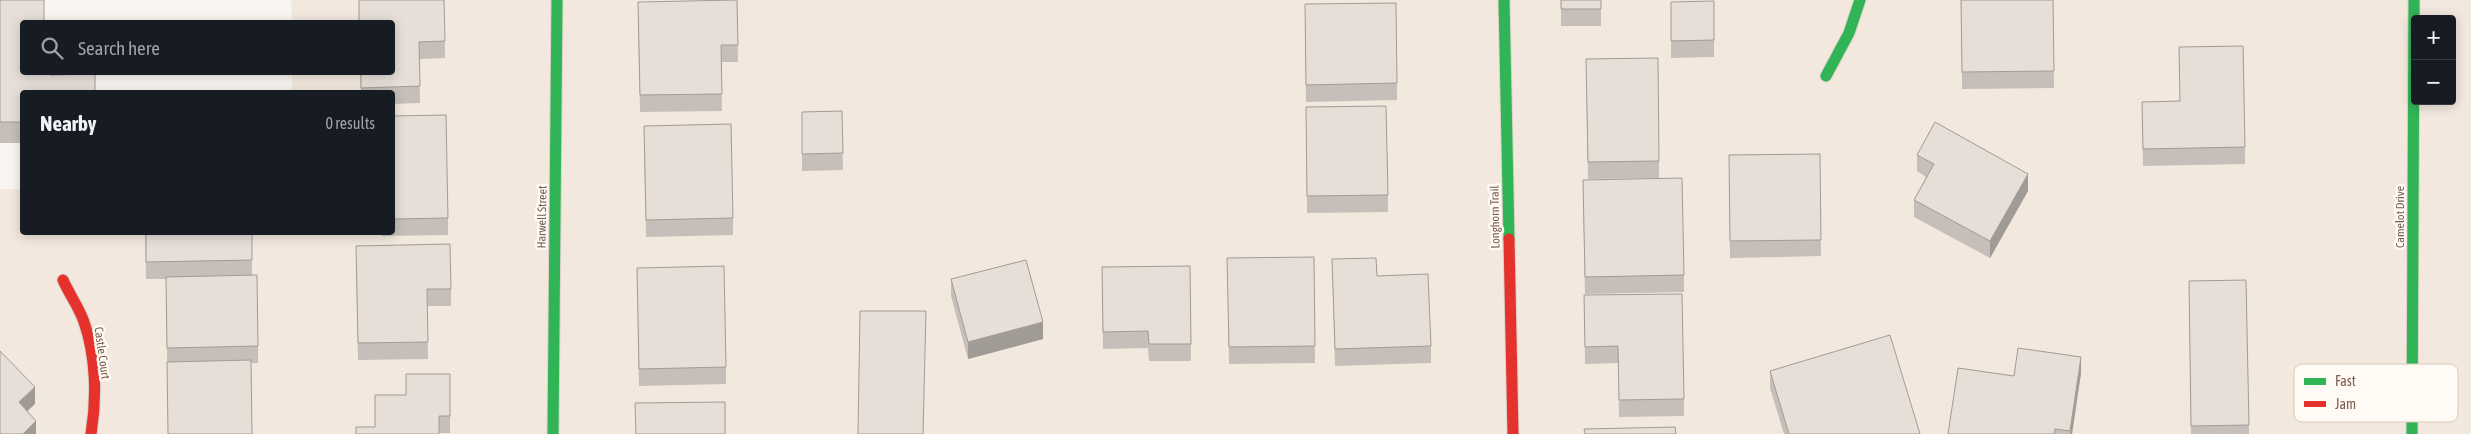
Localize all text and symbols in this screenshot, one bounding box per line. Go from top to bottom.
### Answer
map controls [2411,15,2456,105]
button: + [2411,15,2456,60]
search box [20,20,395,75]
icon: search [38,34,66,62]
text: Search here [78,37,160,59]
button: − [2411,60,2456,105]
text: Nearby [40,111,96,135]
text: 0 results [325,114,375,132]
street label: Harwell Street [534,185,550,249]
street label: Longhorn Trail [1487,185,1503,249]
street label: Camelot Drive [2393,186,2407,248]
street label: Castle Court [91,326,113,381]
legend [2294,364,2458,422]
text: Fast [2335,373,2356,389]
text: Jam [2335,396,2356,412]

